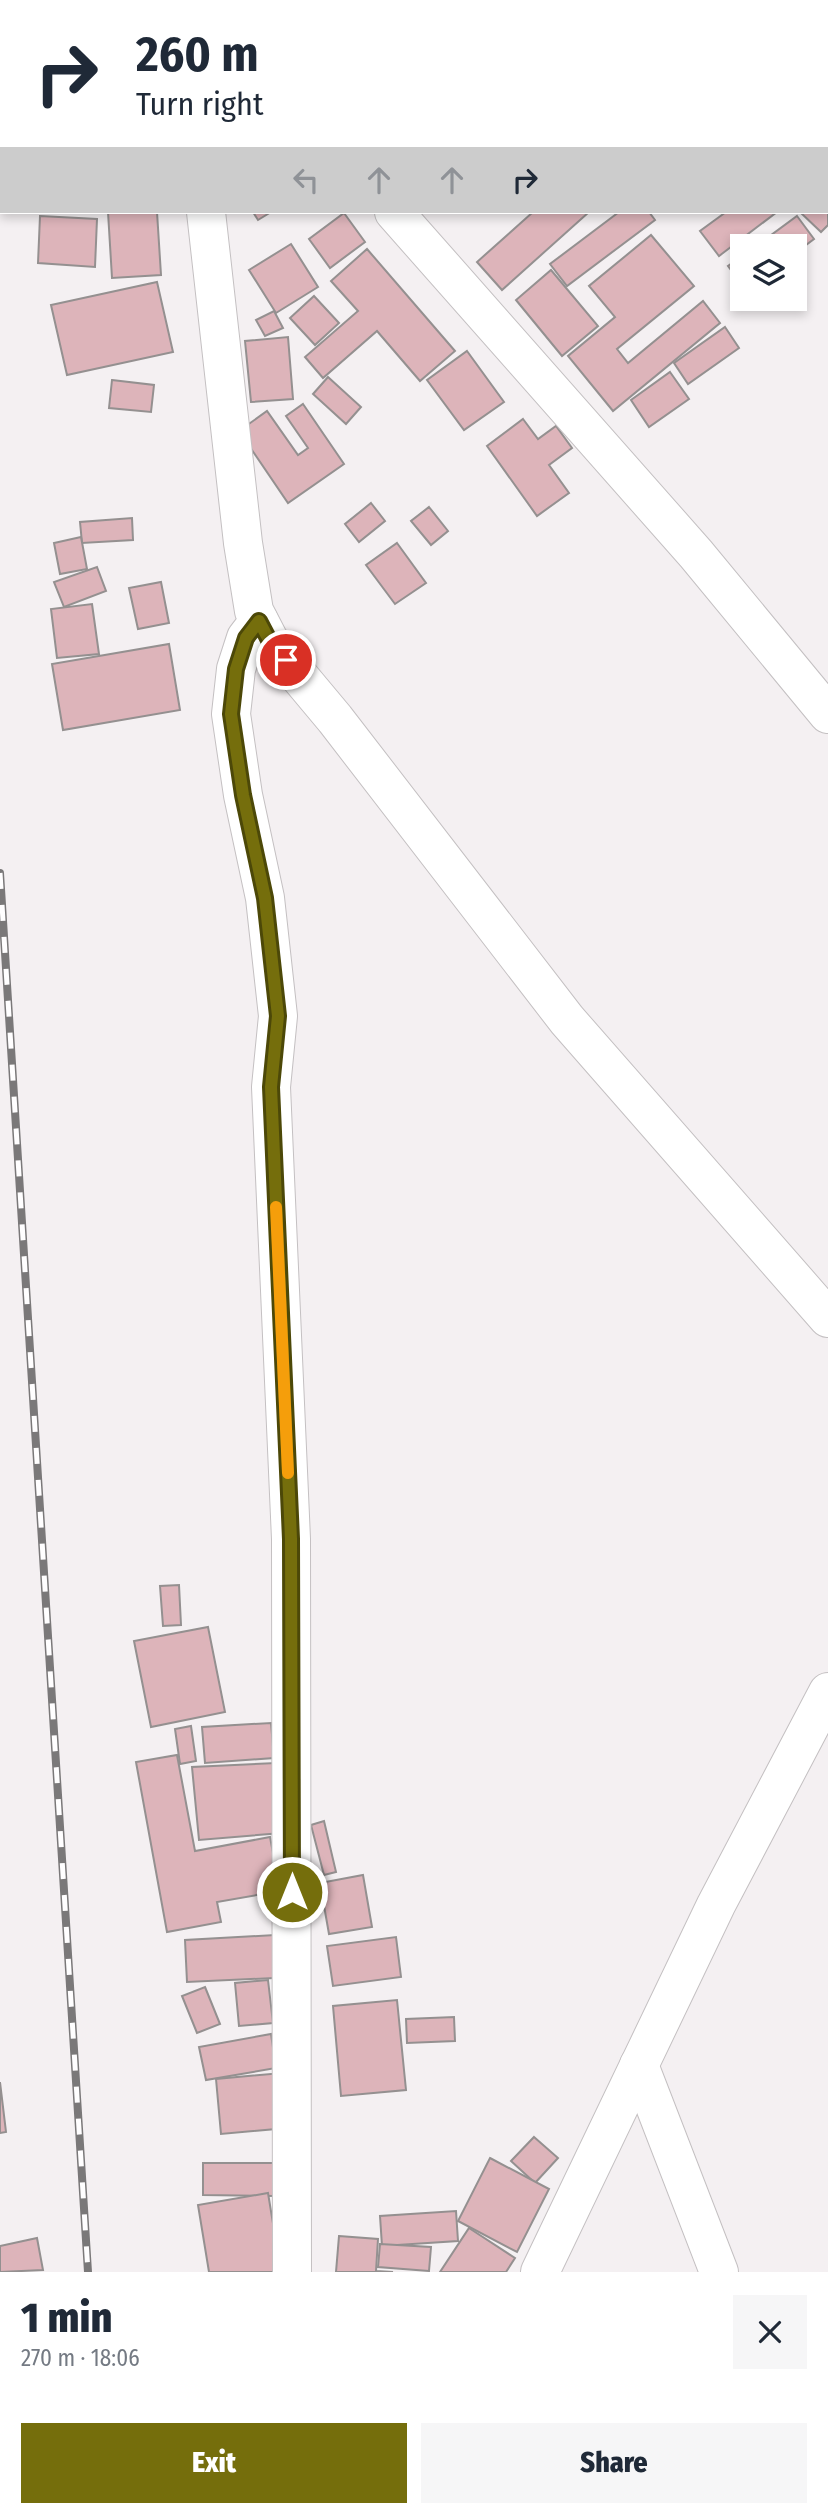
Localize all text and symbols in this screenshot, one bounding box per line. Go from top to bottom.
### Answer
text: 260 m [136,25,259,84]
icon: right [21,28,112,119]
text: Turn right [136,85,263,123]
icon: left [287,161,325,199]
icon: ahead [360,161,398,199]
icon: ahead [433,161,471,199]
icon: right [506,161,544,199]
map controls [730,234,807,311]
button: layers [730,234,807,311]
pin [256,630,316,690]
icon: arrive [267,641,305,679]
position arrow [255,1855,329,1929]
text: 1 min [21,2293,112,2343]
button: close [733,2295,807,2369]
text: 270 m · 18:06 [21,2344,140,2372]
button: Exit [21,2423,407,2503]
button: Share [421,2423,807,2503]

